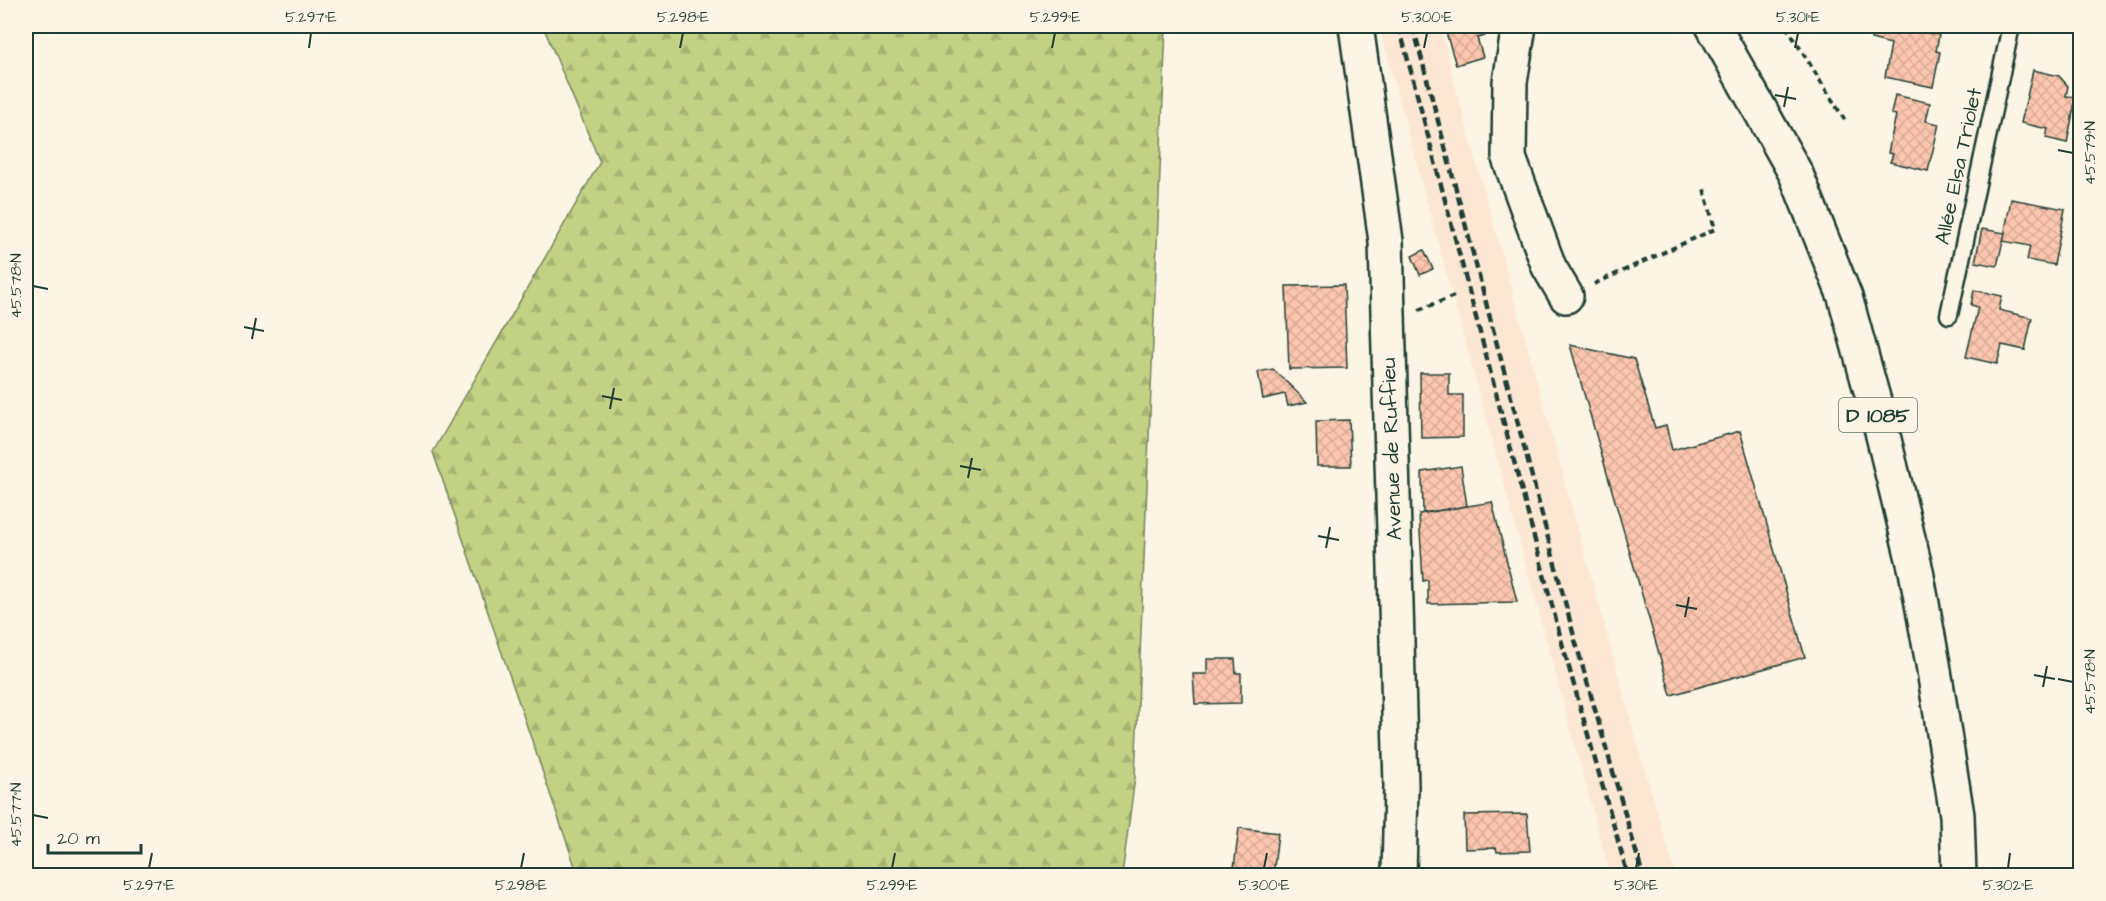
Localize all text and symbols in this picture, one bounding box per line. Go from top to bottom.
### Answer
text: 5.297°E [285,7,337,28]
text: 5.298°E [657,7,709,28]
text: 5.299°E [1030,7,1080,28]
text: 5.300°E [1401,7,1453,28]
text: 5.301°E [1776,7,1820,28]
street label: Allée Elsa Triolet [1928,85,1989,247]
text: 45.579°N [2080,121,2101,185]
text: 45.578°N [6,253,27,319]
street label: Avenue de Ruffieu [1374,357,1409,541]
road number: D 1085 [1839,398,1917,432]
text: 45.578°N [2080,649,2101,715]
text: 45.577°N [6,783,27,847]
scale bar [48,817,141,855]
text: 20 m [57,826,100,851]
text: 5.297°E [123,875,175,896]
text: 5.298°E [495,875,547,896]
text: 5.299°E [867,875,917,896]
text: 5.300°E [1238,875,1290,896]
text: 5.301°E [1614,875,1658,896]
text: 5.302°E [1983,875,2033,896]

